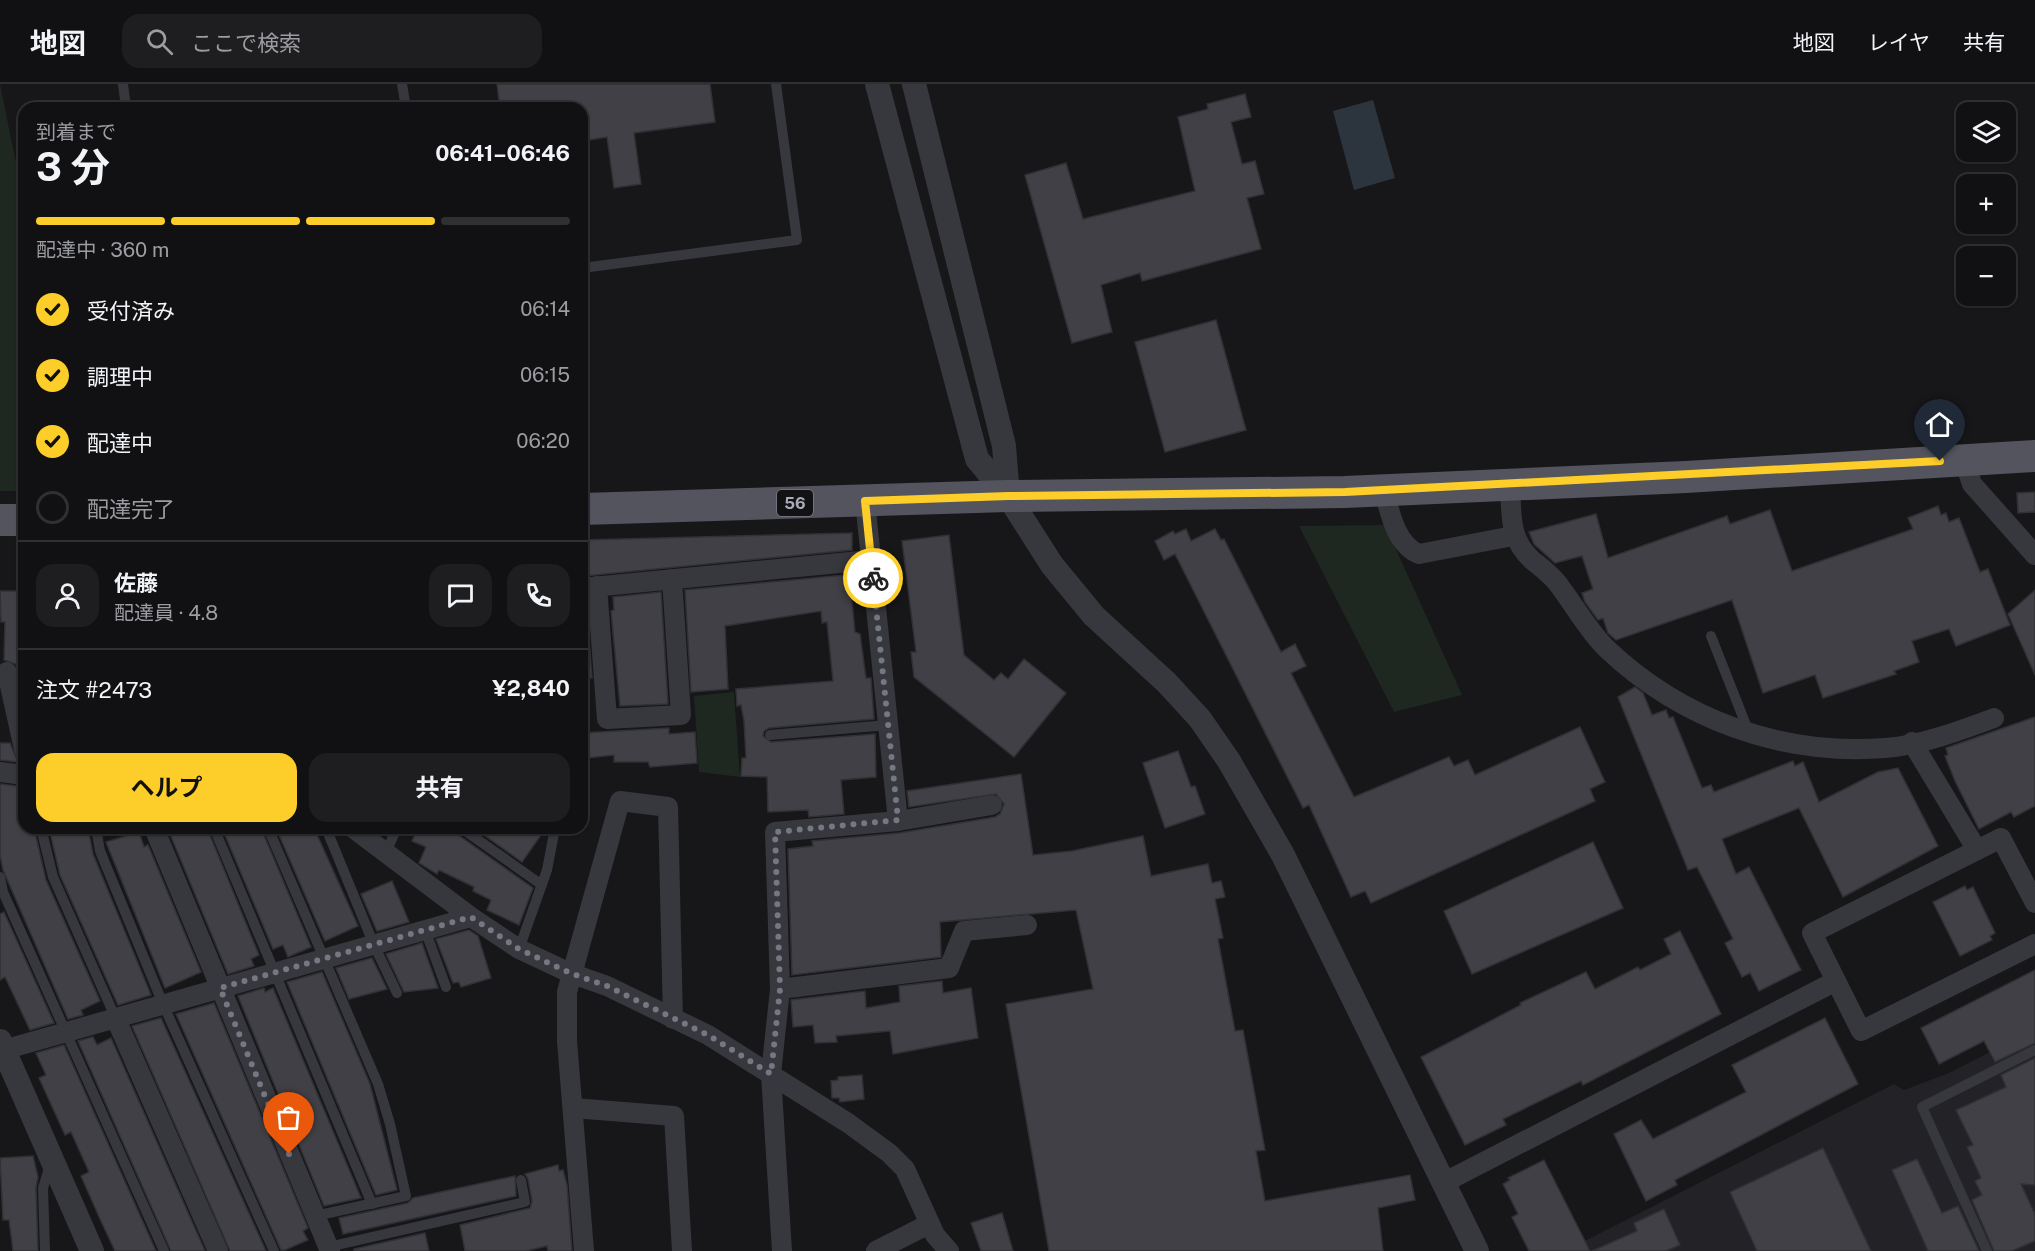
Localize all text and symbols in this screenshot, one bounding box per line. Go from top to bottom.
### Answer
search box [122,14,542,68]
icon: search [143,25,176,58]
text: 地図 [30,26,86,59]
text: ここで検索 [191,30,301,56]
text: 地図 [1793,30,1835,55]
text: レイヤ [1868,30,1930,55]
text: 共有 [1963,30,2005,55]
map controls [1956,102,2016,306]
button: layers [1956,102,2016,162]
text: 到着まで [36,120,116,144]
text: 06:41–06:46 [435,140,570,166]
text: 3 分 [36,144,110,190]
button: + [1956,174,2016,234]
text: 配達中 · 360 m [36,238,169,262]
button: − [1956,246,2016,306]
icon: check [36,293,69,326]
text: 06:14 [520,297,570,321]
text: 受付済み [87,298,175,324]
icon: check [36,359,69,392]
text: 06:15 [520,363,570,387]
text: 調理中 [87,364,153,390]
pin [1914,399,1965,461]
icon: home [1923,408,1956,441]
icon: check [36,425,69,458]
text: 06:20 [516,429,570,453]
text: 配達中 [87,430,153,456]
road number: 56 [777,490,813,516]
text: 配達完了 [87,496,175,522]
courier [843,548,903,608]
icon: bike [857,562,890,595]
button: person [36,564,99,627]
button: chat [429,564,492,627]
button: phone [507,564,570,627]
text: 佐藤 [114,570,158,596]
text: 配達員 · 4.8 [114,601,218,625]
text: ¥2,840 [492,675,570,701]
text: 注文 #2473 [36,677,152,703]
button: ヘルプ [36,753,297,822]
button: 共有 [309,753,570,822]
pin [263,1092,314,1154]
icon: bag [272,1101,305,1134]

